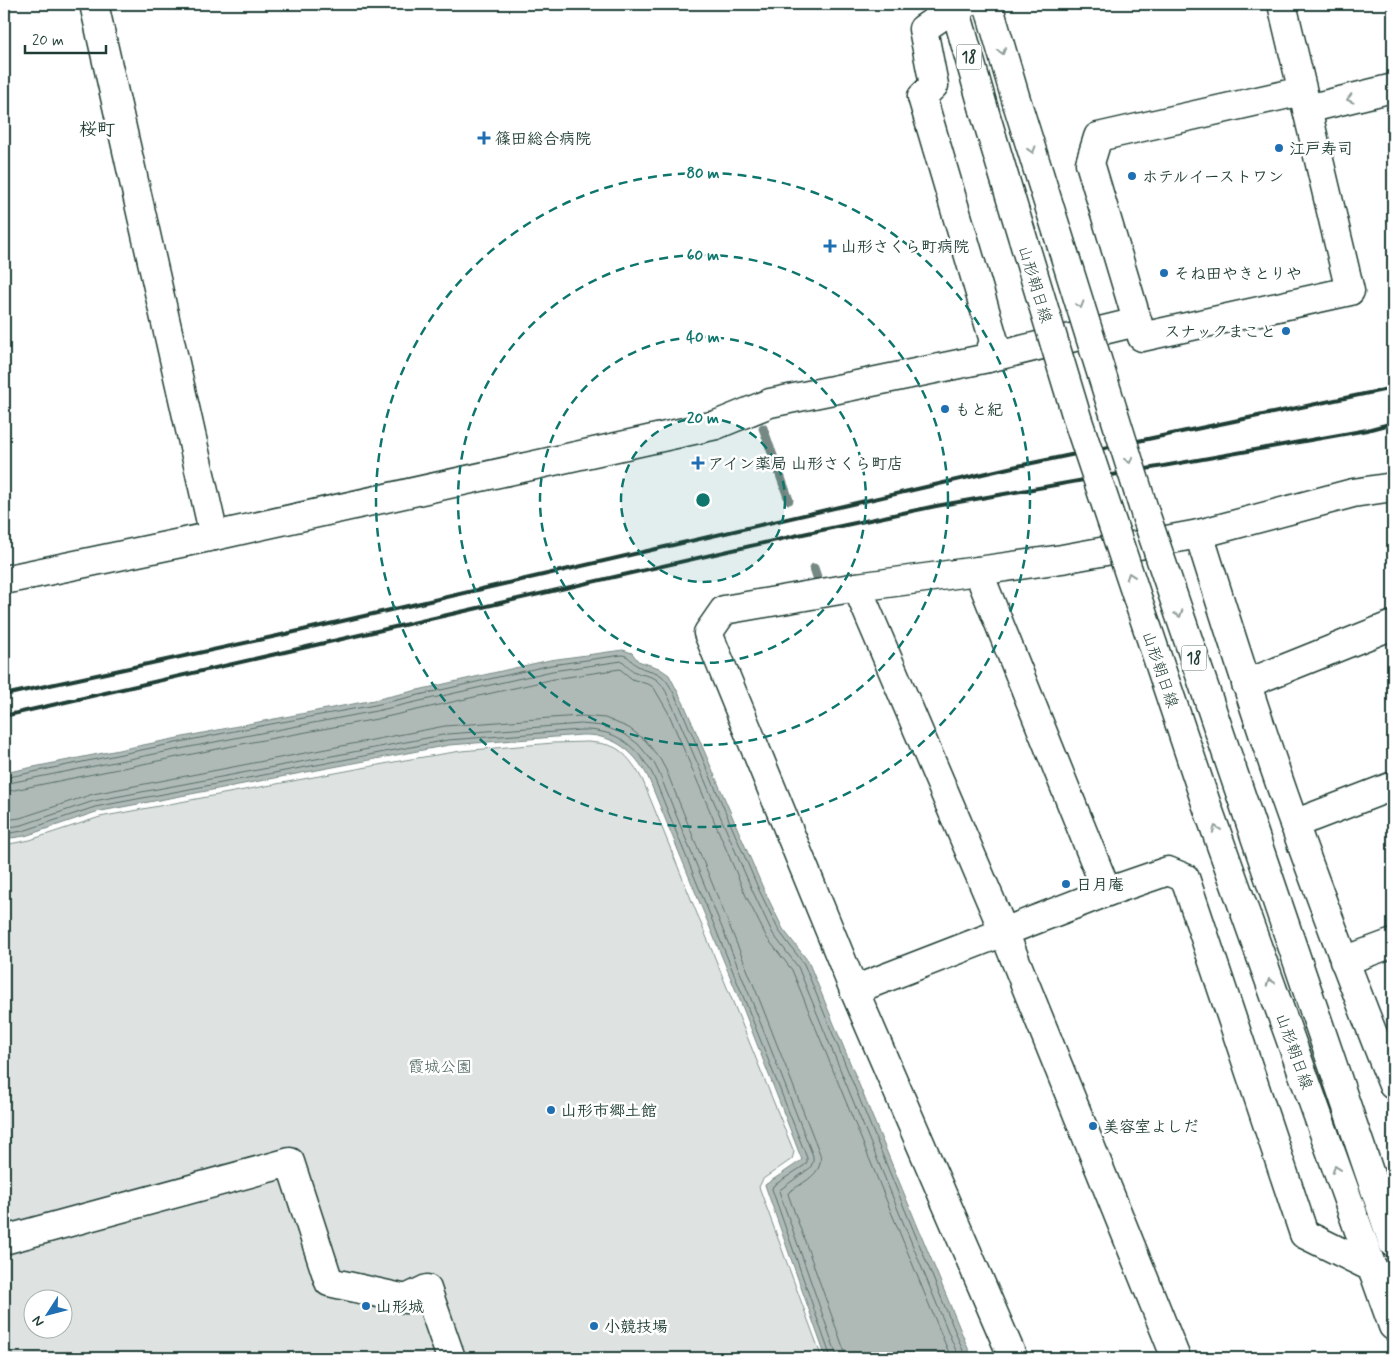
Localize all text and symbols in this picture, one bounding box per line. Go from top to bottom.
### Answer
scale bar [25,22,106,54]
text: 20 m [32,31,64,51]
road number: 18 [956,44,982,70]
one-way arrow [996,46,1006,54]
one-way arrow [1346,93,1355,104]
district label: 桜町 [79,118,115,142]
place label: 篠田総合病院 [495,129,591,150]
marker: 篠田総合病院 [477,131,491,145]
place label: 江戸寿司 [1289,139,1353,160]
marker: 江戸寿司 [1273,142,1285,154]
one-way arrow [1026,145,1036,153]
text: 80 m [686,164,720,184]
place label: ホテルイーストワン [1142,167,1284,188]
marker: ホテルイーストワン [1126,170,1138,182]
place label: 山形さくら町病院 [841,237,969,258]
marker: 山形さくら町病院 [823,239,837,253]
street label: 山形朝日線 [1013,243,1056,326]
text: 60 m [687,246,719,266]
place label: そね田やきとりや [1174,264,1302,285]
marker: そね田やきとりや [1158,267,1170,279]
one-way arrow [1075,300,1085,308]
place label: スナックまこと [1164,322,1276,343]
marker: スナックまこと [1280,325,1292,337]
text: 40 m [686,328,720,348]
place label: もと紀 [955,400,1003,421]
marker: もと紀 [939,403,951,415]
text: 20 m [687,409,719,429]
place label: アイン薬局 山形さくら町店 [708,454,903,475]
one-way arrow [1123,455,1133,464]
marker: アイン薬局 山形さくら町店 [692,457,704,469]
centre of rings [694,491,712,509]
one-way arrow [1126,572,1136,581]
one-way arrow [1174,609,1184,618]
street label: 山形朝日線 [1137,628,1183,711]
road number: 18 [1182,646,1206,670]
one-way arrow [1212,826,1222,834]
place label: 日月庵 [1076,875,1124,896]
marker: 日月庵 [1060,878,1072,890]
one-way arrow [1266,979,1276,987]
street label: 山形朝日線 [1270,1010,1317,1093]
park label: 霞城公園 [408,1057,472,1078]
place label: 山形市郷土館 [561,1101,657,1122]
marker: 山形市郷土館 [545,1104,557,1116]
place label: 美容室よしだ [1103,1117,1199,1138]
marker: 美容室よしだ [1087,1120,1099,1132]
one-way arrow [1332,1165,1342,1173]
north arrow [22,1290,72,1340]
place label: 山形城 [376,1297,424,1318]
marker: 山形城 [360,1300,372,1312]
text: N [28,1312,48,1330]
place label: 小競技場 [604,1317,668,1338]
marker: 小競技場 [588,1320,600,1332]

